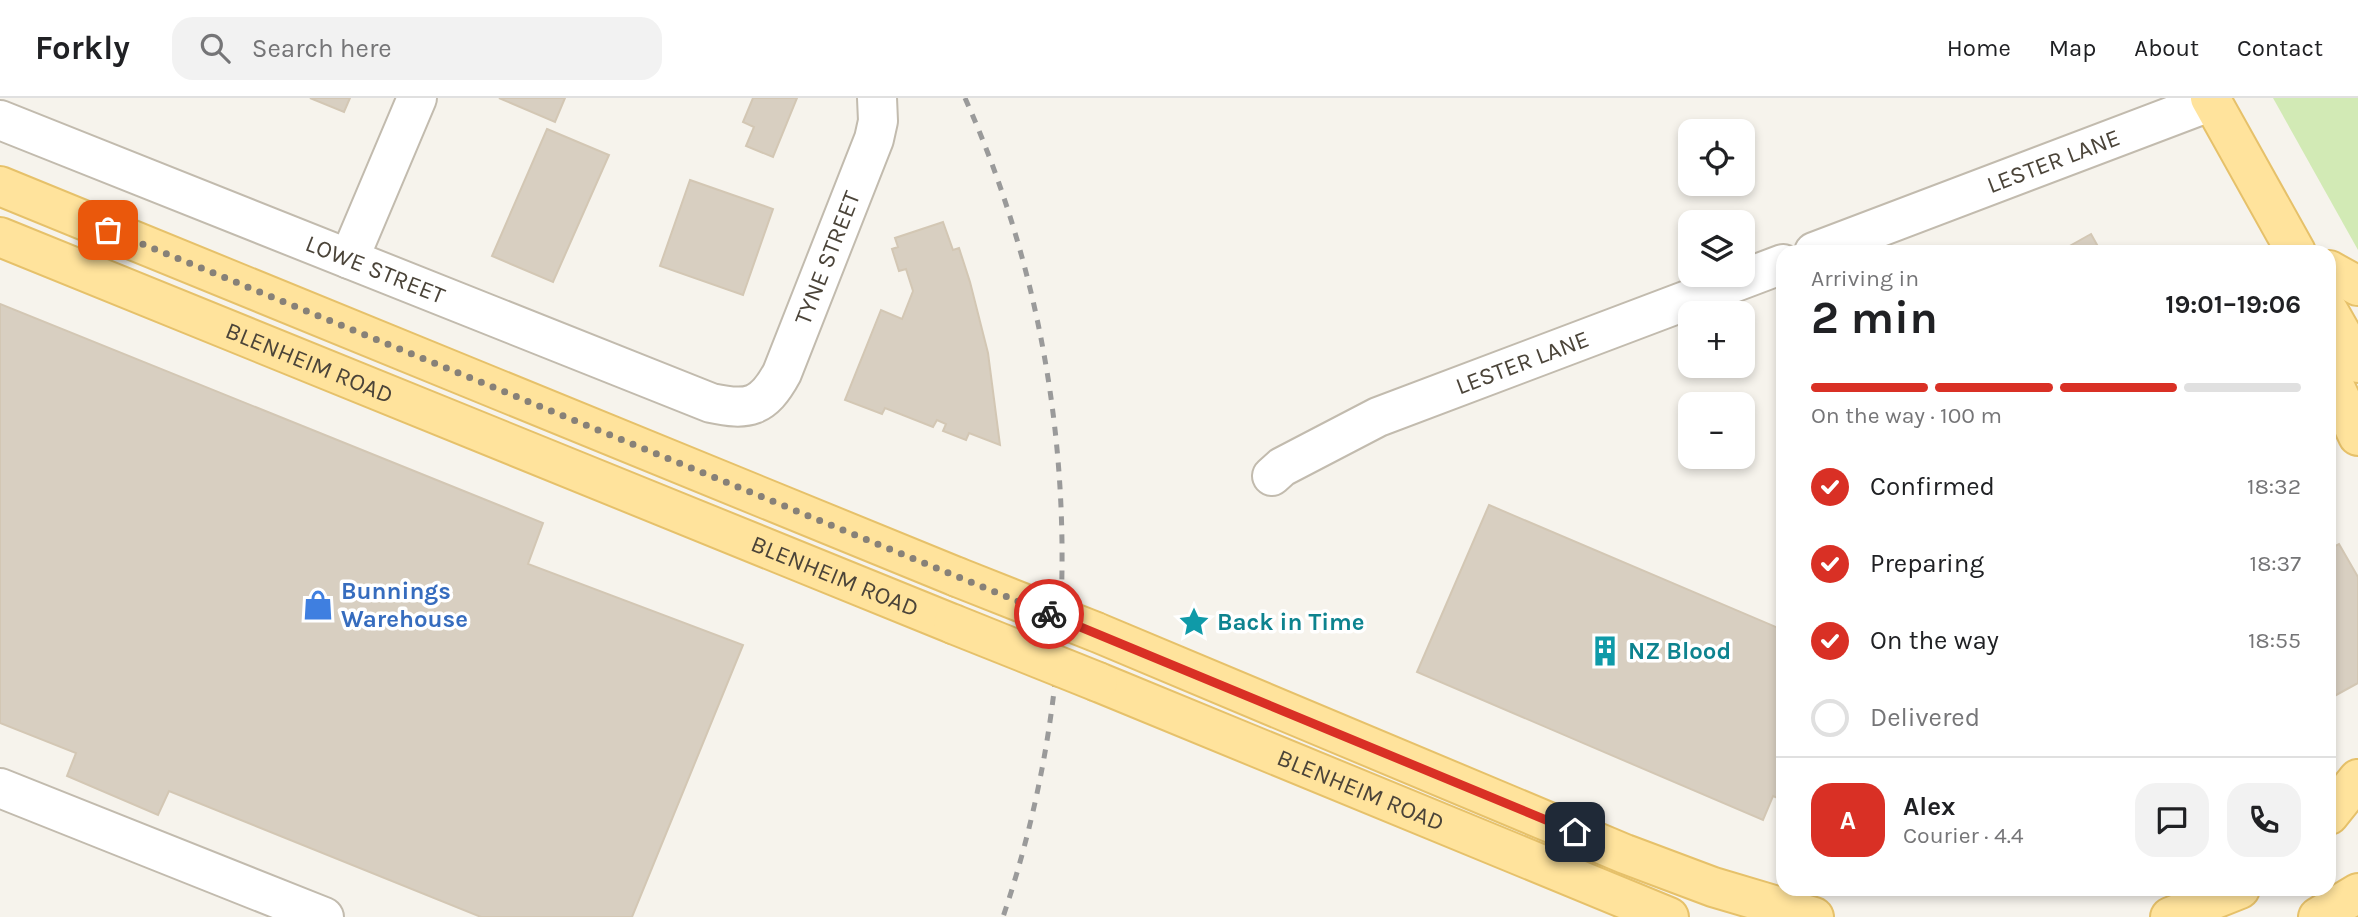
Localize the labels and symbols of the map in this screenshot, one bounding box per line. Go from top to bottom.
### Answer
street label: LESTER LANE [1983,123,2124,199]
street label: TYNE STREET [788,187,866,329]
pin [78,200,138,260]
street label: LOWE STREET [302,229,449,310]
street label: BLENHEIM ROAD [222,316,397,409]
street label: LESTER LANE [1452,325,1593,400]
street label: BLENHEIM ROAD [747,529,923,623]
place label: Bunnings Warehouse [341,577,468,633]
courier [1014,579,1084,649]
shop icon: Bunnings Warehouse [301,588,335,622]
place icon: Back in Time [1177,605,1211,639]
place label: Back in Time [1217,608,1365,636]
building icon: NZ Blood [1588,634,1622,668]
place label: NZ Blood [1628,637,1731,665]
street label: BLENHEIM ROAD [1273,743,1448,837]
pin [1545,802,1605,862]

